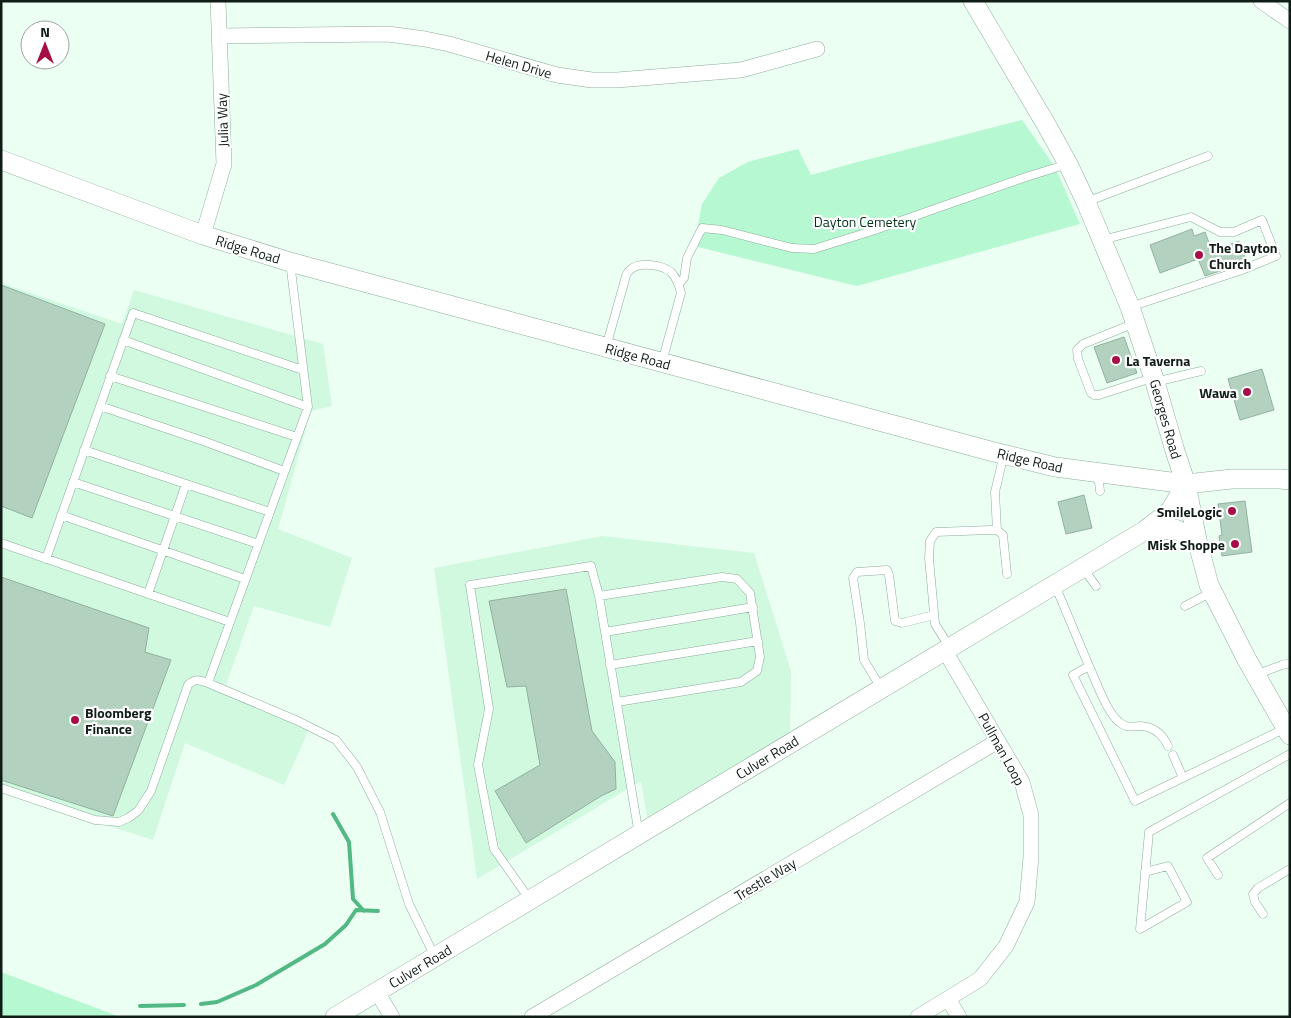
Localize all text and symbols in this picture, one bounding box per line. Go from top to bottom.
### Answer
north arrow [20,20,70,70]
text: N [40,21,50,42]
street label: Helen Drive [483,45,555,83]
street label: Julia Way [211,93,233,147]
park label: Dayton Cemetery [814,211,916,232]
street label: Ridge Road [213,229,283,269]
place label: The Dayton Church [1209,237,1278,274]
marker: The Dayton Church [1193,249,1205,261]
street label: Ridge Road [603,337,673,375]
place label: La Taverna [1126,350,1190,371]
marker: La Taverna [1110,354,1122,366]
street label: Georges Road [1145,377,1187,461]
place label: Wawa [1199,382,1237,403]
marker: Wawa [1241,386,1253,398]
street label: Ridge Road [995,442,1065,478]
place label: SmileLogic [1157,501,1222,522]
marker: SmileLogic [1226,505,1238,517]
place label: Misk Shoppe [1147,534,1225,555]
marker: Misk Shoppe [1229,538,1241,550]
place label: Bloomberg Finance [85,702,152,739]
street label: Pullman Loop [973,709,1031,789]
marker: Bloomberg Finance [69,714,81,726]
street label: Culver Road [732,730,802,784]
street label: Trestle Way [730,852,800,906]
street label: Culver Road [385,939,455,993]

